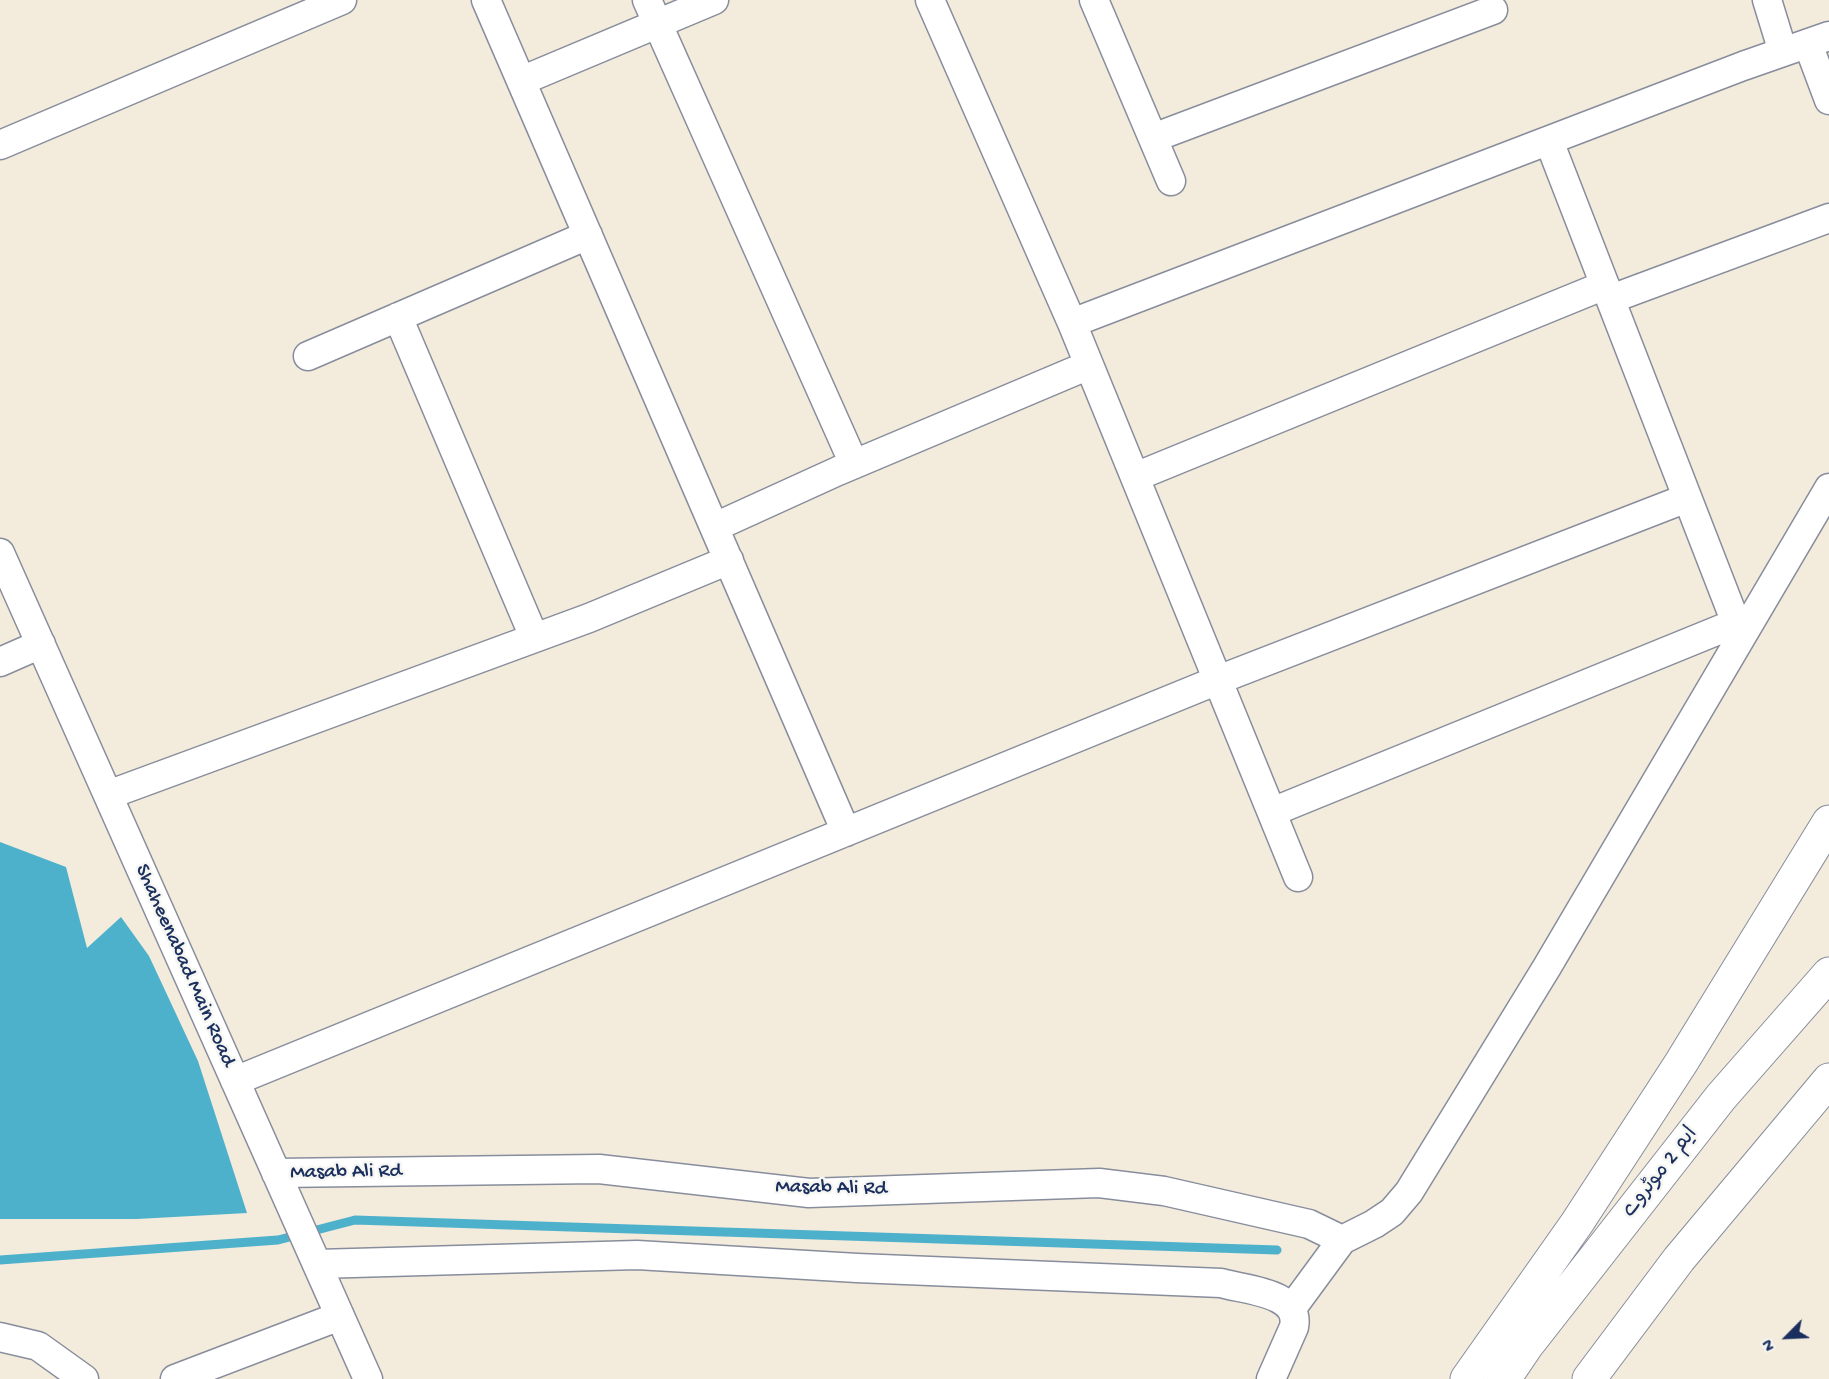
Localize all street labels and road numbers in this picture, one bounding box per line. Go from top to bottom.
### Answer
street label: Shaheenabad Main Road [128,861,240,1071]
street label: ایم 2 موٹروے [1618,1123,1704,1223]
street label: Masab Ali Rd [290,1159,402,1187]
street label: Masab Ali Rd [775,1175,887,1203]

